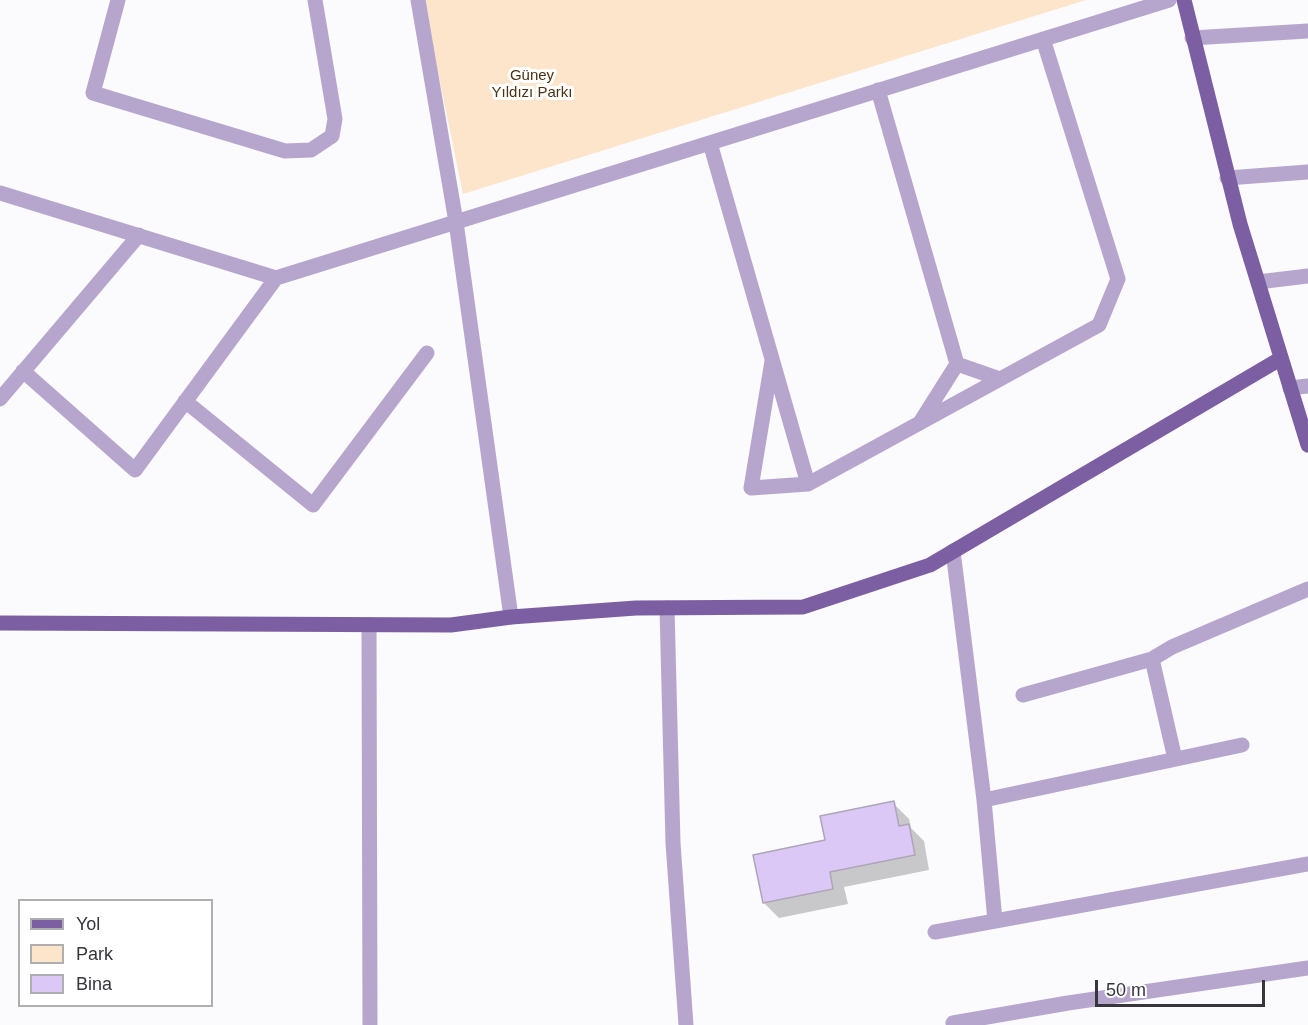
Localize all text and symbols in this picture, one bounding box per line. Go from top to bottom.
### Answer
park label: Güney Yıldızı Parkı [492,67,572,102]
legend [18,899,213,1007]
text: Yol [76,914,100,934]
text: Park [76,944,113,964]
scale bar [1098,968,1268,1006]
text: Bina [76,974,112,994]
text: 50 m [1106,980,1146,1000]

